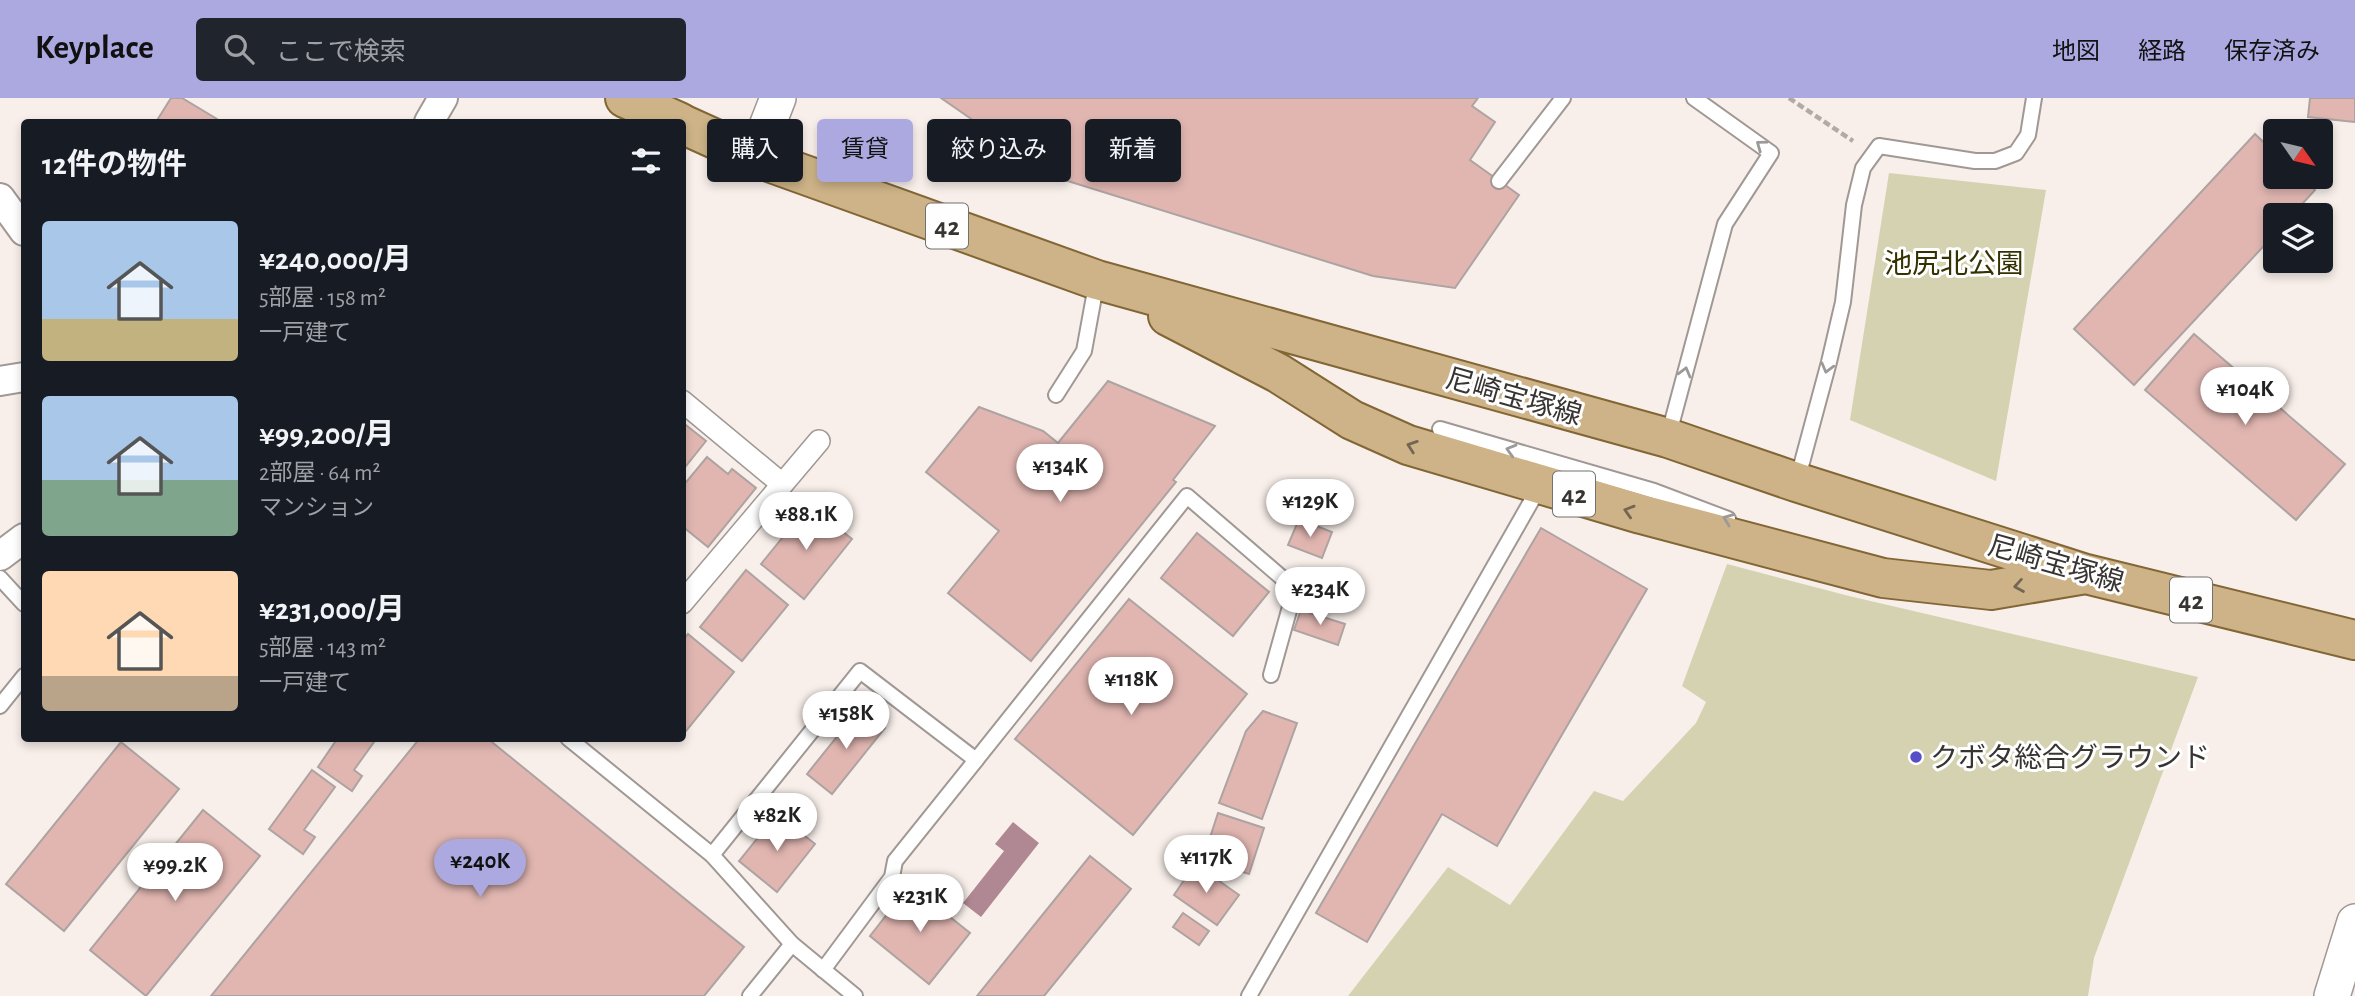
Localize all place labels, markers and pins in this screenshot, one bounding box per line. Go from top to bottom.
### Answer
pin: ¥104K [2196,368,2294,427]
pin: ¥134K [1011,444,1109,504]
pin: ¥129K [1261,480,1359,539]
pin: ¥88.1K [749,492,863,552]
pin: ¥234K [1271,568,1369,627]
pin: ¥118K [1082,658,1180,717]
pin: ¥158K [797,692,895,751]
place label: クボタ総合グラウンド [1930,743,2210,773]
marker: クボタ総合グラウンド [1908,749,1924,765]
pin: ¥82K [736,794,818,853]
pin: ¥117K [1157,836,1255,895]
pin: ¥240K [431,840,529,899]
pin: ¥99.2K [118,844,232,903]
pin: ¥231K [871,874,969,934]

